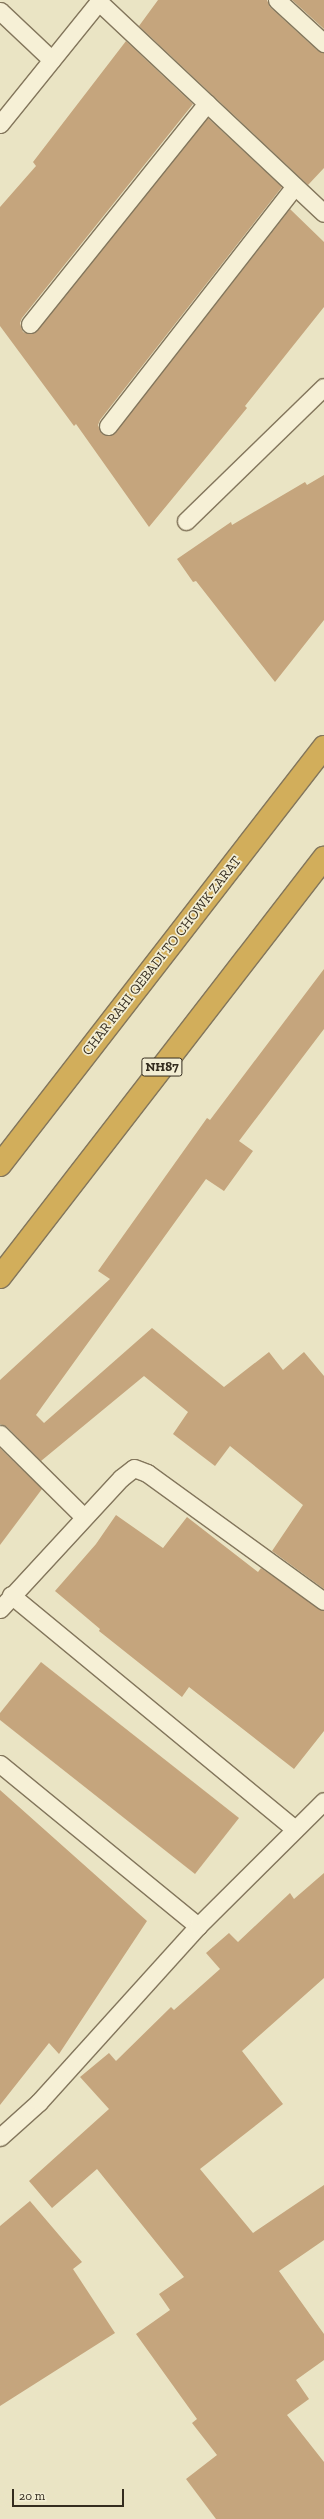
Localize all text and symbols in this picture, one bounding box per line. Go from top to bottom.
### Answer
street label: CHAR RAHI QEBADI TO CHOWK ZARAT [79,853,245,1059]
road number: NH87 [141,1056,183,1078]
scale bar [14,2481,126,2507]
text: 20 m [19,2489,45,2503]

